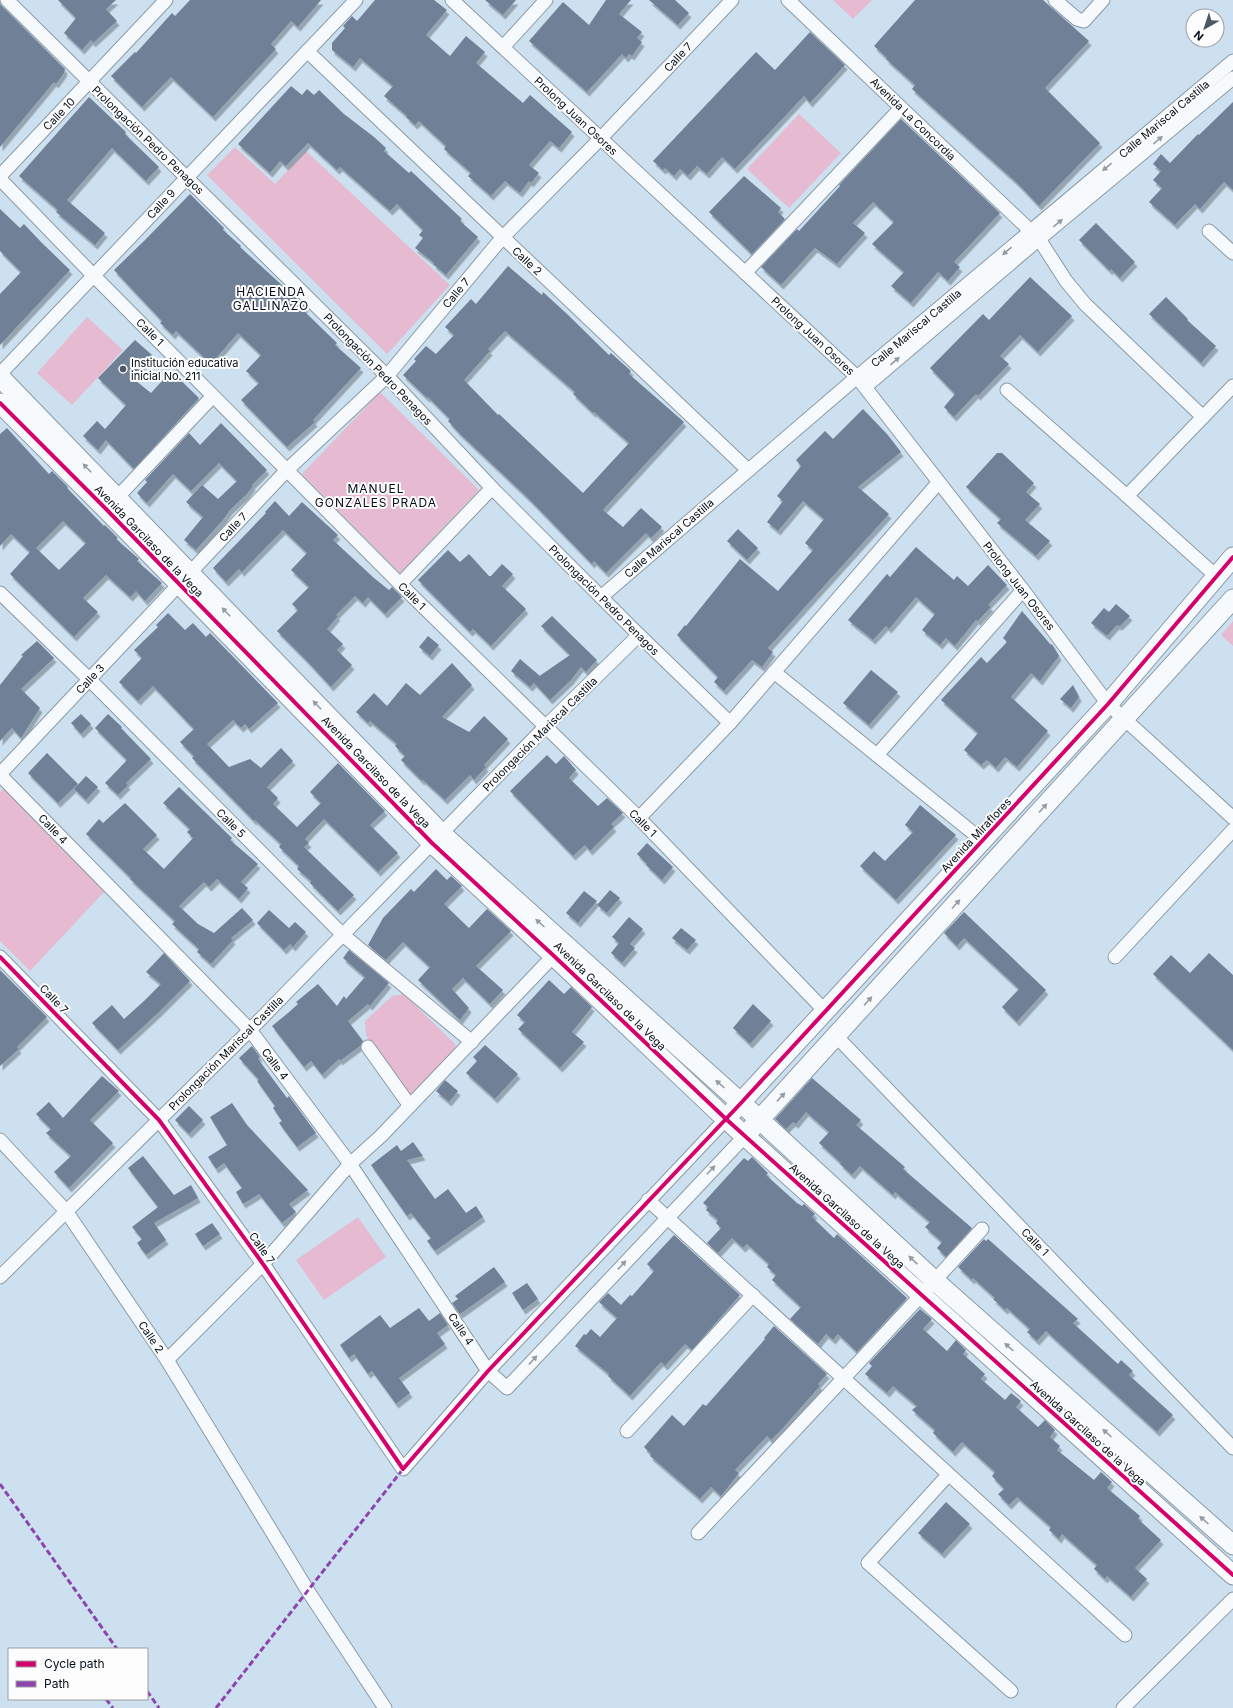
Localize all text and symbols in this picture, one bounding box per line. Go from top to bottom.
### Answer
north arrow [1185,8,1225,48]
text: N [1191,28,1206,44]
street label: Calle 7 [661,39,695,75]
street label: Prolong Juan Osores [531,74,621,158]
street label: Avenida La Concordia [867,75,959,163]
street label: Calle Mariscal Castilla [1116,77,1212,161]
street label: Prolongación Pedro Penagos [89,83,207,197]
street label: Calle 10 [40,95,78,133]
one-way arrow [1153,135,1164,144]
one-way arrow [1101,163,1112,172]
street label: Calle 9 [144,186,178,222]
one-way arrow [1053,218,1064,227]
street label: Calle 2 [509,244,545,278]
one-way arrow [1002,246,1012,255]
street label: Calle 7 [439,275,473,311]
district label: HACIENDA GALLINAZO [233,284,309,313]
street label: Calle Mariscal Castilla [868,286,964,370]
street label: Prolong Juan Osores [768,294,858,378]
street label: Prolongación Pedro Penagos [321,310,435,428]
street label: Calle 1 [133,315,167,349]
place label: Institución educativa inicial No. 211 [131,356,239,383]
one-way arrow [890,357,900,366]
marker: Institución educativa inicial No. 211 [118,364,128,374]
one-way arrow [82,463,92,473]
district label: MANUEL GONZALES PRADA [315,481,437,510]
street label: Avenida Garcilaso de la Vega [92,482,206,600]
street label: Calle Mariscal Castilla [621,495,717,581]
street label: Calle 7 [216,509,250,545]
street label: Prolong Juan Osores [980,539,1058,633]
street label: Prolongación Pedro Penagos [546,542,662,658]
street label: Calle 1 [395,579,429,613]
one-way arrow [221,607,231,617]
street label: Calle 3 [73,661,107,697]
street label: Prolongación Mariscal Castilla [480,674,600,794]
one-way arrow [312,700,322,710]
street label: Avenida Garcilaso de la Vega [319,713,433,831]
street label: Avenida Miraflores [938,795,1014,875]
one-way arrow [1038,803,1048,813]
street label: Calle 5 [213,805,249,841]
street label: Calle 1 [626,806,660,840]
street label: Calle 4 [35,811,71,847]
one-way arrow [951,899,960,910]
one-way arrow [535,918,545,927]
street label: Avenida Garcilaso de la Vega [551,939,669,1053]
street label: Calle 7 [37,981,71,1017]
street label: Prolongación Mariscal Castilla [166,993,286,1113]
one-way arrow [864,996,873,1006]
street label: Calle 4 [259,1045,291,1083]
one-way arrow [715,1080,725,1089]
one-way arrow [776,1092,786,1102]
street label: Avenida Garcilaso de la Vega [786,1160,908,1272]
one-way arrow [707,1165,716,1175]
street label: Calle 1 [1018,1225,1052,1259]
street label: Calle 7 [246,1230,278,1266]
one-way arrow [908,1256,917,1265]
one-way arrow [617,1260,627,1270]
street label: Calle 4 [445,1310,477,1348]
street label: Calle 2 [135,1318,167,1356]
one-way arrow [1005,1343,1014,1352]
one-way arrow [528,1355,537,1364]
street label: Avenida Garcilaso de la Vega [1027,1377,1149,1489]
one-way arrow [1101,1429,1112,1438]
one-way arrow [1199,1515,1209,1524]
legend [8,1648,148,1700]
text: Cycle path [44,1656,105,1671]
text: Path [44,1676,69,1691]

